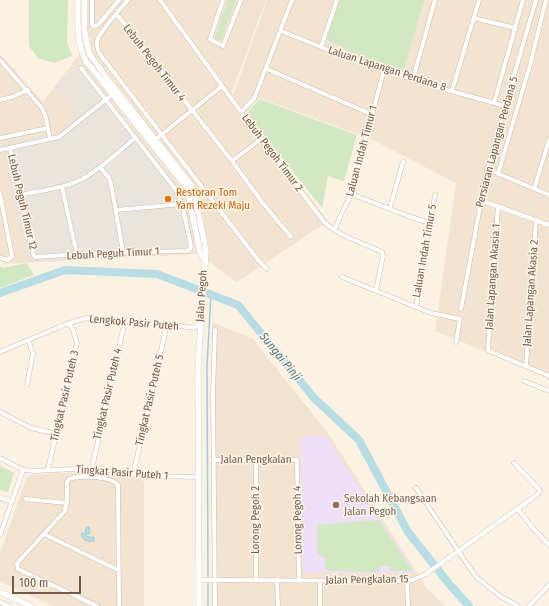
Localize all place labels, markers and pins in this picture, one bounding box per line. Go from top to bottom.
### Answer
place label: Restoran Tom Yam Rezeki Maju [176,186,250,212]
marker: Restoran Tom Yam Rezeki Maju [163,194,173,204]
place label: Sekolah Kebangsaan Jalan Pegoh [344,492,437,518]
marker: Sekolah Kebangsaan Jalan Pegoh [331,500,341,510]

